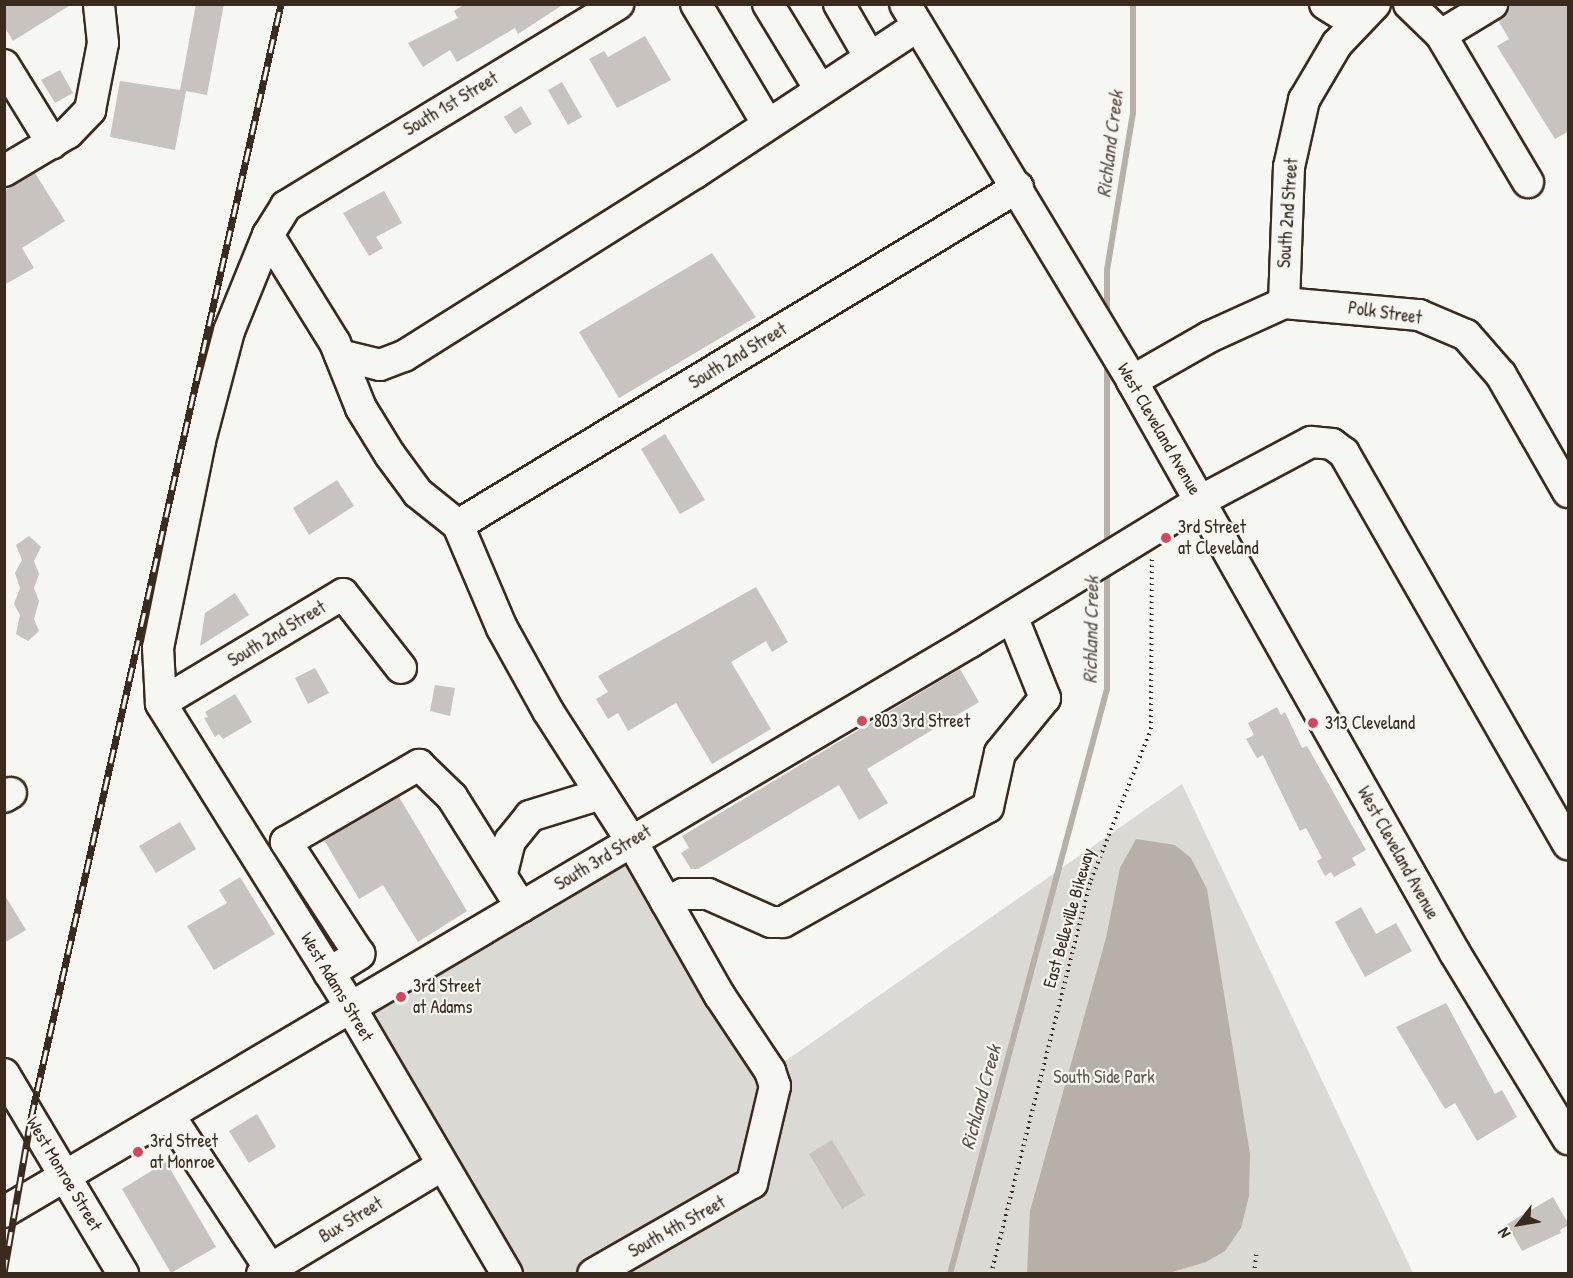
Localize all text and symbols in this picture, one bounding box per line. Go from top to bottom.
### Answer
street label: South 1st Street [400,67,502,141]
water label: Richland Creek [1091,89,1127,199]
street label: South 2nd Street [1273,157,1303,269]
street label: Polk Street [1347,297,1423,329]
street label: South 2nd Street [685,318,791,394]
street label: West Cleveland Avenue [1113,359,1205,499]
place label: 3rd Street at Cleveland [1178,517,1259,560]
marker: 3rd Street at Cleveland [1159,531,1173,545]
water label: Richland Creek [1077,576,1103,684]
street label: South 2nd Street [224,596,330,672]
place label: 803 3rd Street [874,710,970,732]
place label: 313 Cleveland [1325,712,1415,734]
marker: 803 3rd Street [855,714,869,728]
marker: 313 Cleveland [1306,716,1320,730]
street label: West Cleveland Avenue [1353,783,1443,923]
street label: South 3rd Street [551,821,655,895]
street label: East Belleville Bikeway [1039,846,1099,990]
street label: West Adams Street [296,928,378,1046]
place label: 3rd Street at Adams [413,976,481,1018]
marker: 3rd Street at Adams [394,990,408,1004]
water label: Richland Creek [955,1042,1005,1152]
park label: South Side Park [1053,1066,1155,1088]
street label: West Monroe Street [22,1113,106,1235]
place label: 3rd Street at Monroe [150,1131,218,1174]
marker: 3rd Street at Monroe [131,1145,145,1159]
street label: South 4th Street [625,1192,729,1262]
street label: Bux Street [315,1193,387,1247]
north arrow [1489,1194,1549,1254]
text: N [1492,1224,1515,1243]

